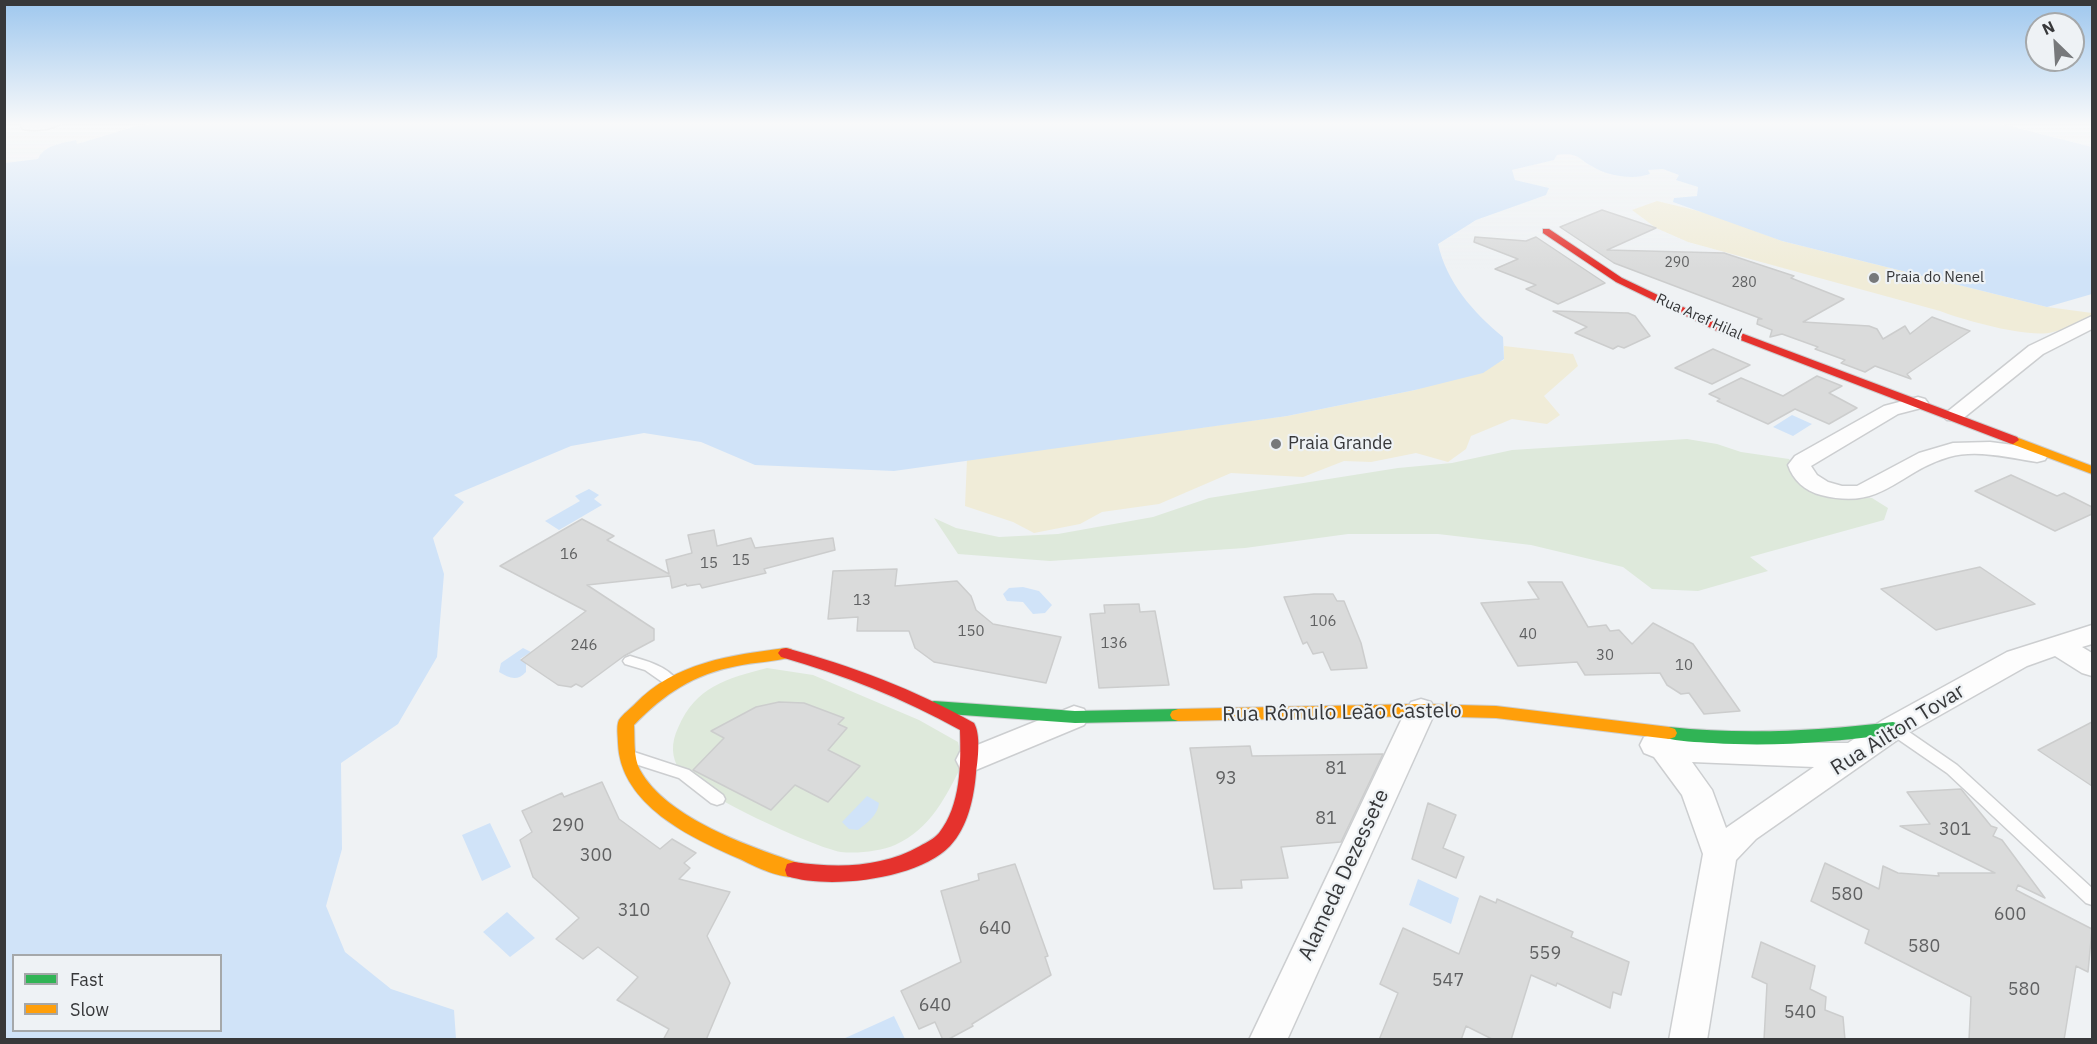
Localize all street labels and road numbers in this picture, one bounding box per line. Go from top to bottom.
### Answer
street label: Rua Aref Hilal [1653,290,1745,344]
street label: Rua Ailton Tovar [1826,679,1970,781]
street label: Rua Rômulo Leão Castelo [1222,698,1462,728]
street label: Alameda Dezessete [1293,785,1395,965]

